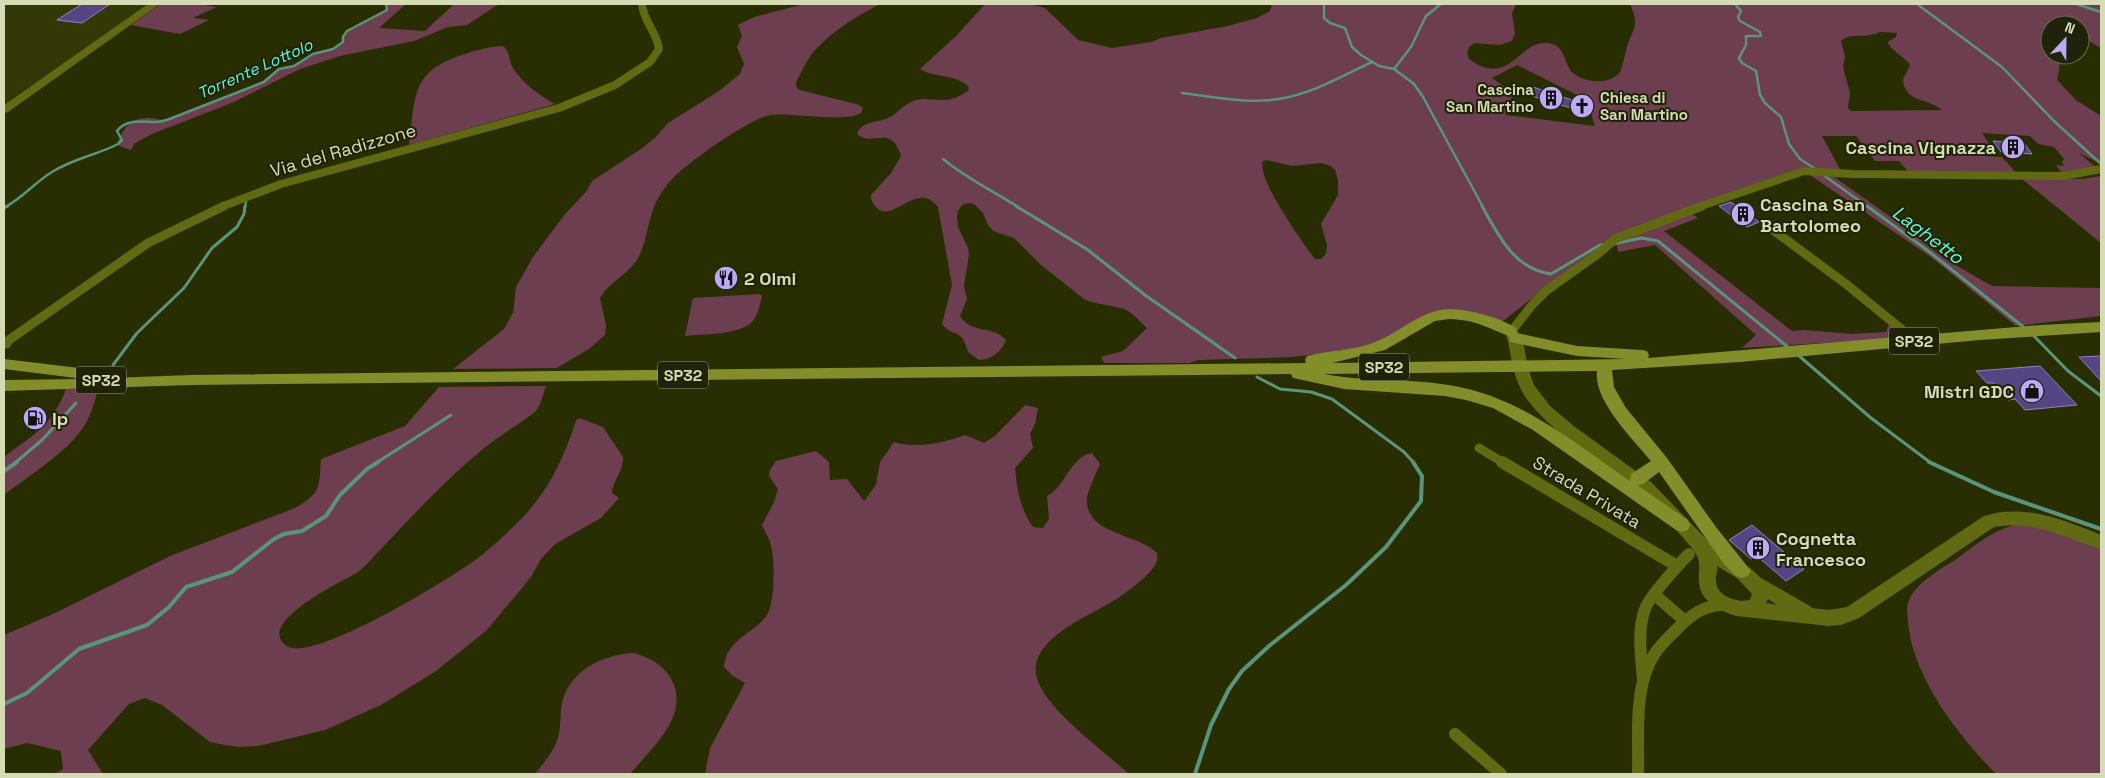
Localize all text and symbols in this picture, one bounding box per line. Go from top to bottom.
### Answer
north arrow [2040,15,2090,65]
text: N [2062,18,2078,38]
water label: Torrente Lottolo [194,34,317,104]
place label: Cascina San Martino [1446,80,1534,116]
building icon: Cascina San Martino [1538,85,1564,111]
place label: Chiesa di San Martino [1600,88,1688,124]
church icon: Chiesa di San Martino [1569,93,1595,119]
street label: Via del Radizzone [267,118,419,182]
building icon: Cascina Vignazza [2000,134,2026,160]
place label: Cascina Vignazza [1846,136,1997,159]
place label: Cascina San Bartolomeo [1760,193,1865,237]
water label: Laghetto [1887,200,1970,271]
building icon: Cascina San Bartolomeo [1730,201,1756,227]
restaurant icon: 2 Olmi [713,265,739,291]
place label: 2 Olmi [744,267,796,290]
road number: SP32 [1889,328,1939,354]
road number: SP32 [1359,354,1409,381]
road number: SP32 [658,362,708,388]
road number: SP32 [76,366,126,394]
shop icon: Mistri GDC [2019,378,2045,404]
place label: Mistri GDC [1924,380,2014,403]
fuel station icon: Ip [22,405,48,431]
place label: Ip [52,407,68,430]
street label: Strada Privata [1529,451,1645,533]
place label: Cognetta Francesco [1776,527,1866,571]
building icon: Cognetta Francesco [1745,535,1771,561]

